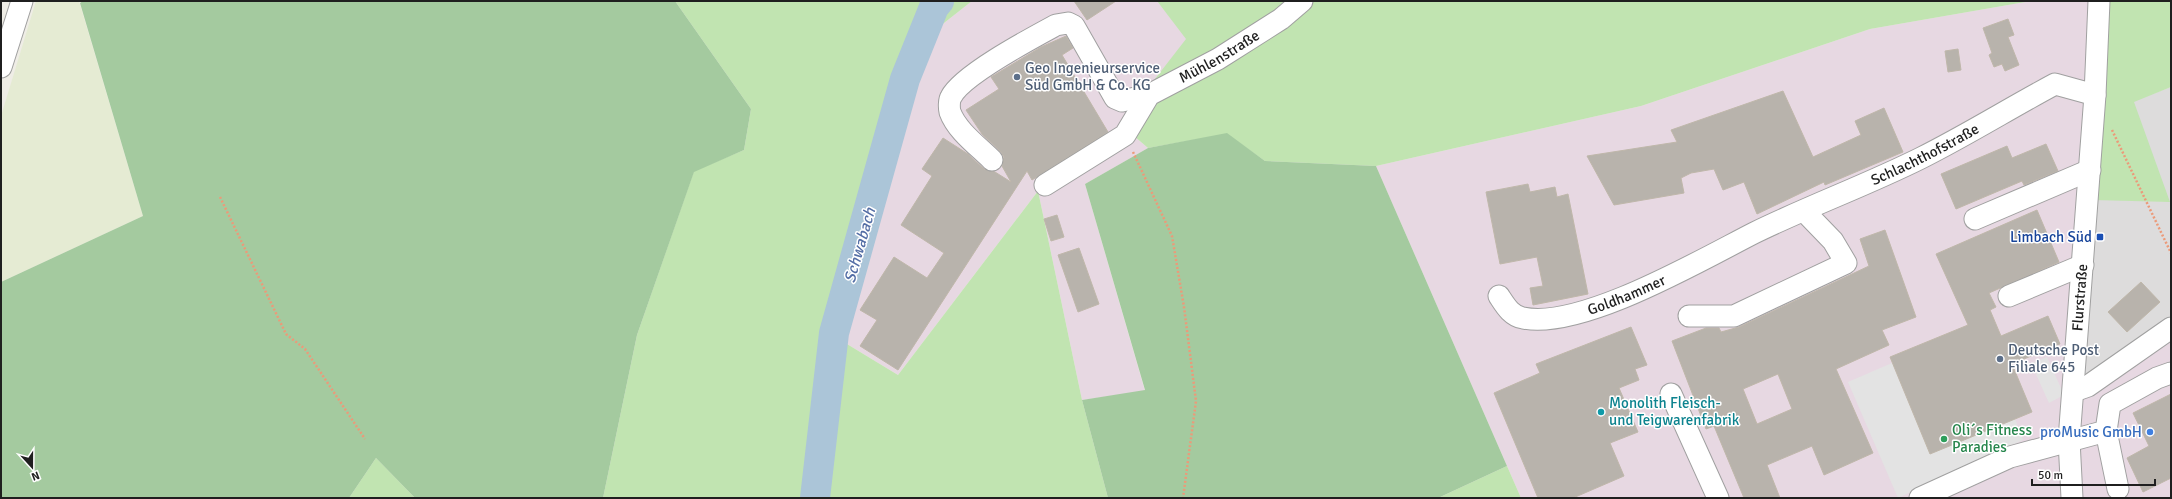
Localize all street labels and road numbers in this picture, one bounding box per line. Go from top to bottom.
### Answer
street label: Mühlenstraße [1176,26,1263,87]
street label: Schlachthofstraße [1868,120,1982,189]
street label: Flurstraße [2068,263,2091,332]
street label: Goldhammer [1585,271,1669,319]

